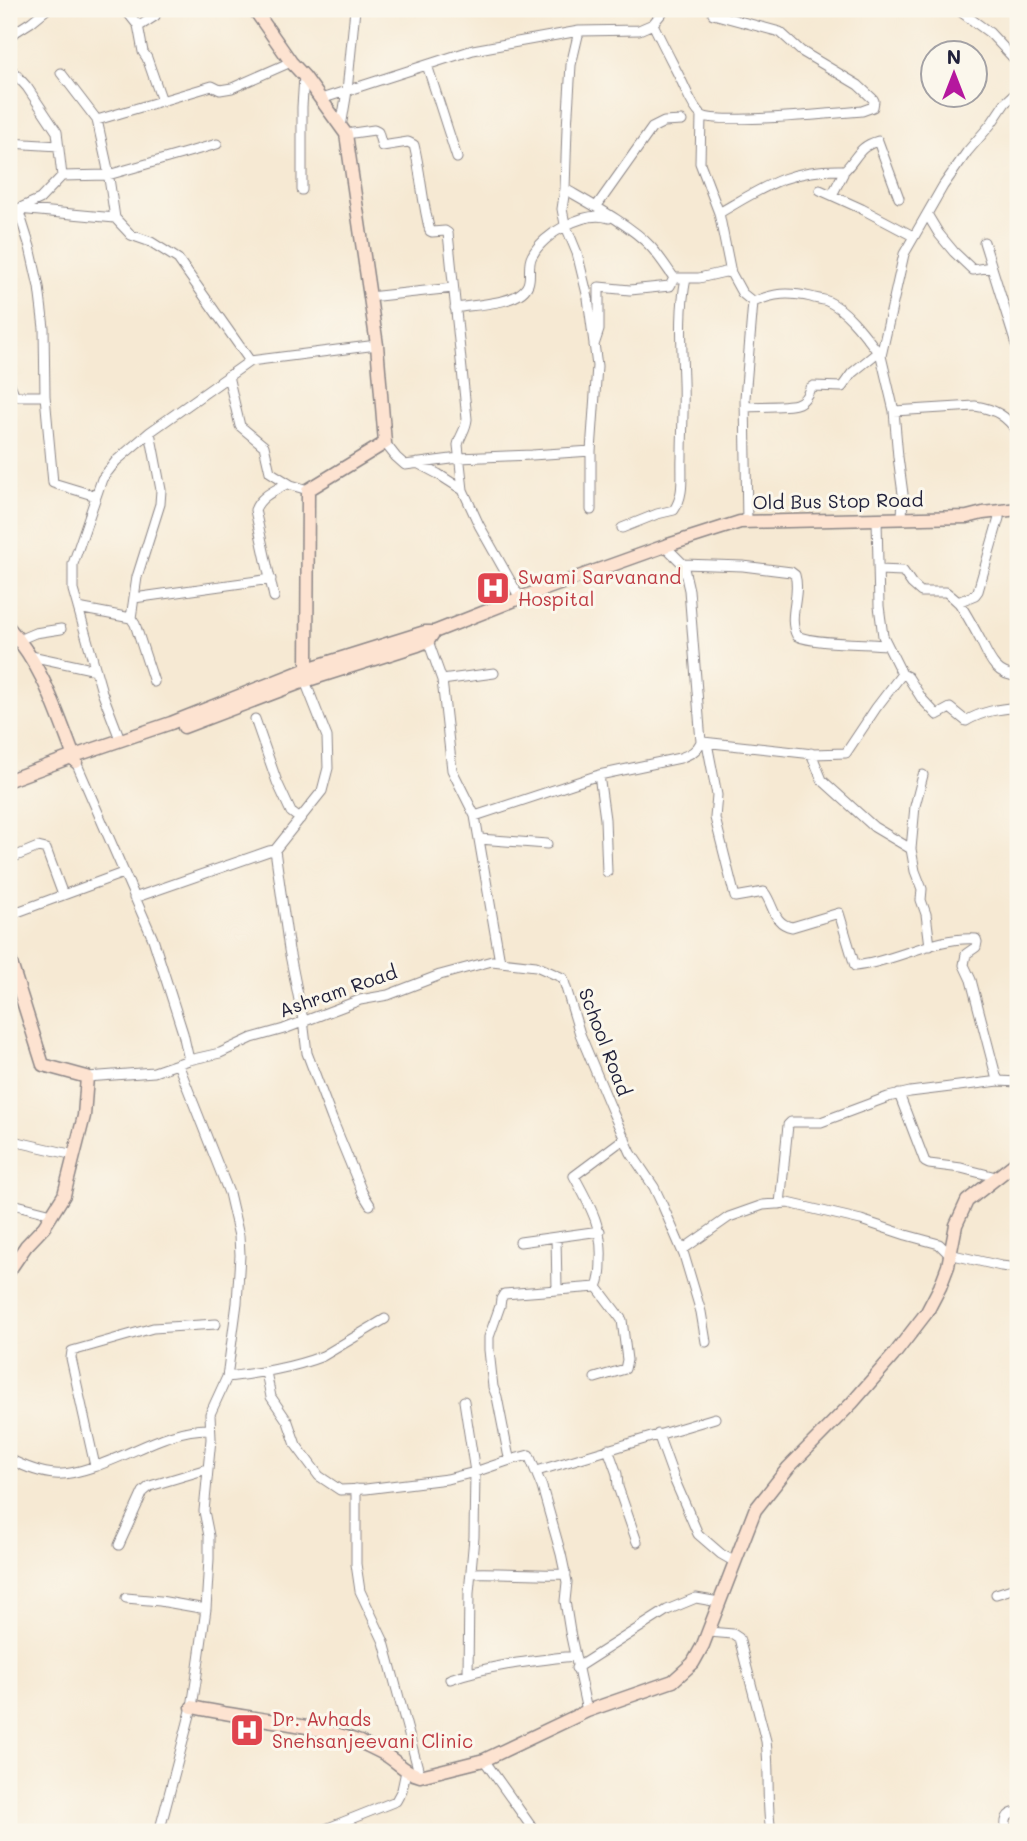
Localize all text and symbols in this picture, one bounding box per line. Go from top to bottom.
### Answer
north arrow [918,38,988,108]
text: N [947,44,961,69]
street label: Old Bus Stop Road [752,487,924,514]
place label: Swami Sarvanand Hospital [518,564,681,611]
hospital icon: Swami Sarvanand Hospital [474,569,512,607]
street label: Ashram Road [276,959,400,1022]
street label: School Road [573,984,637,1099]
place label: Dr. Avhads Snehsanjeevani Clinic [272,1706,473,1753]
hospital icon: Dr. Avhads Snehsanjeevani Clinic [228,1711,266,1749]

